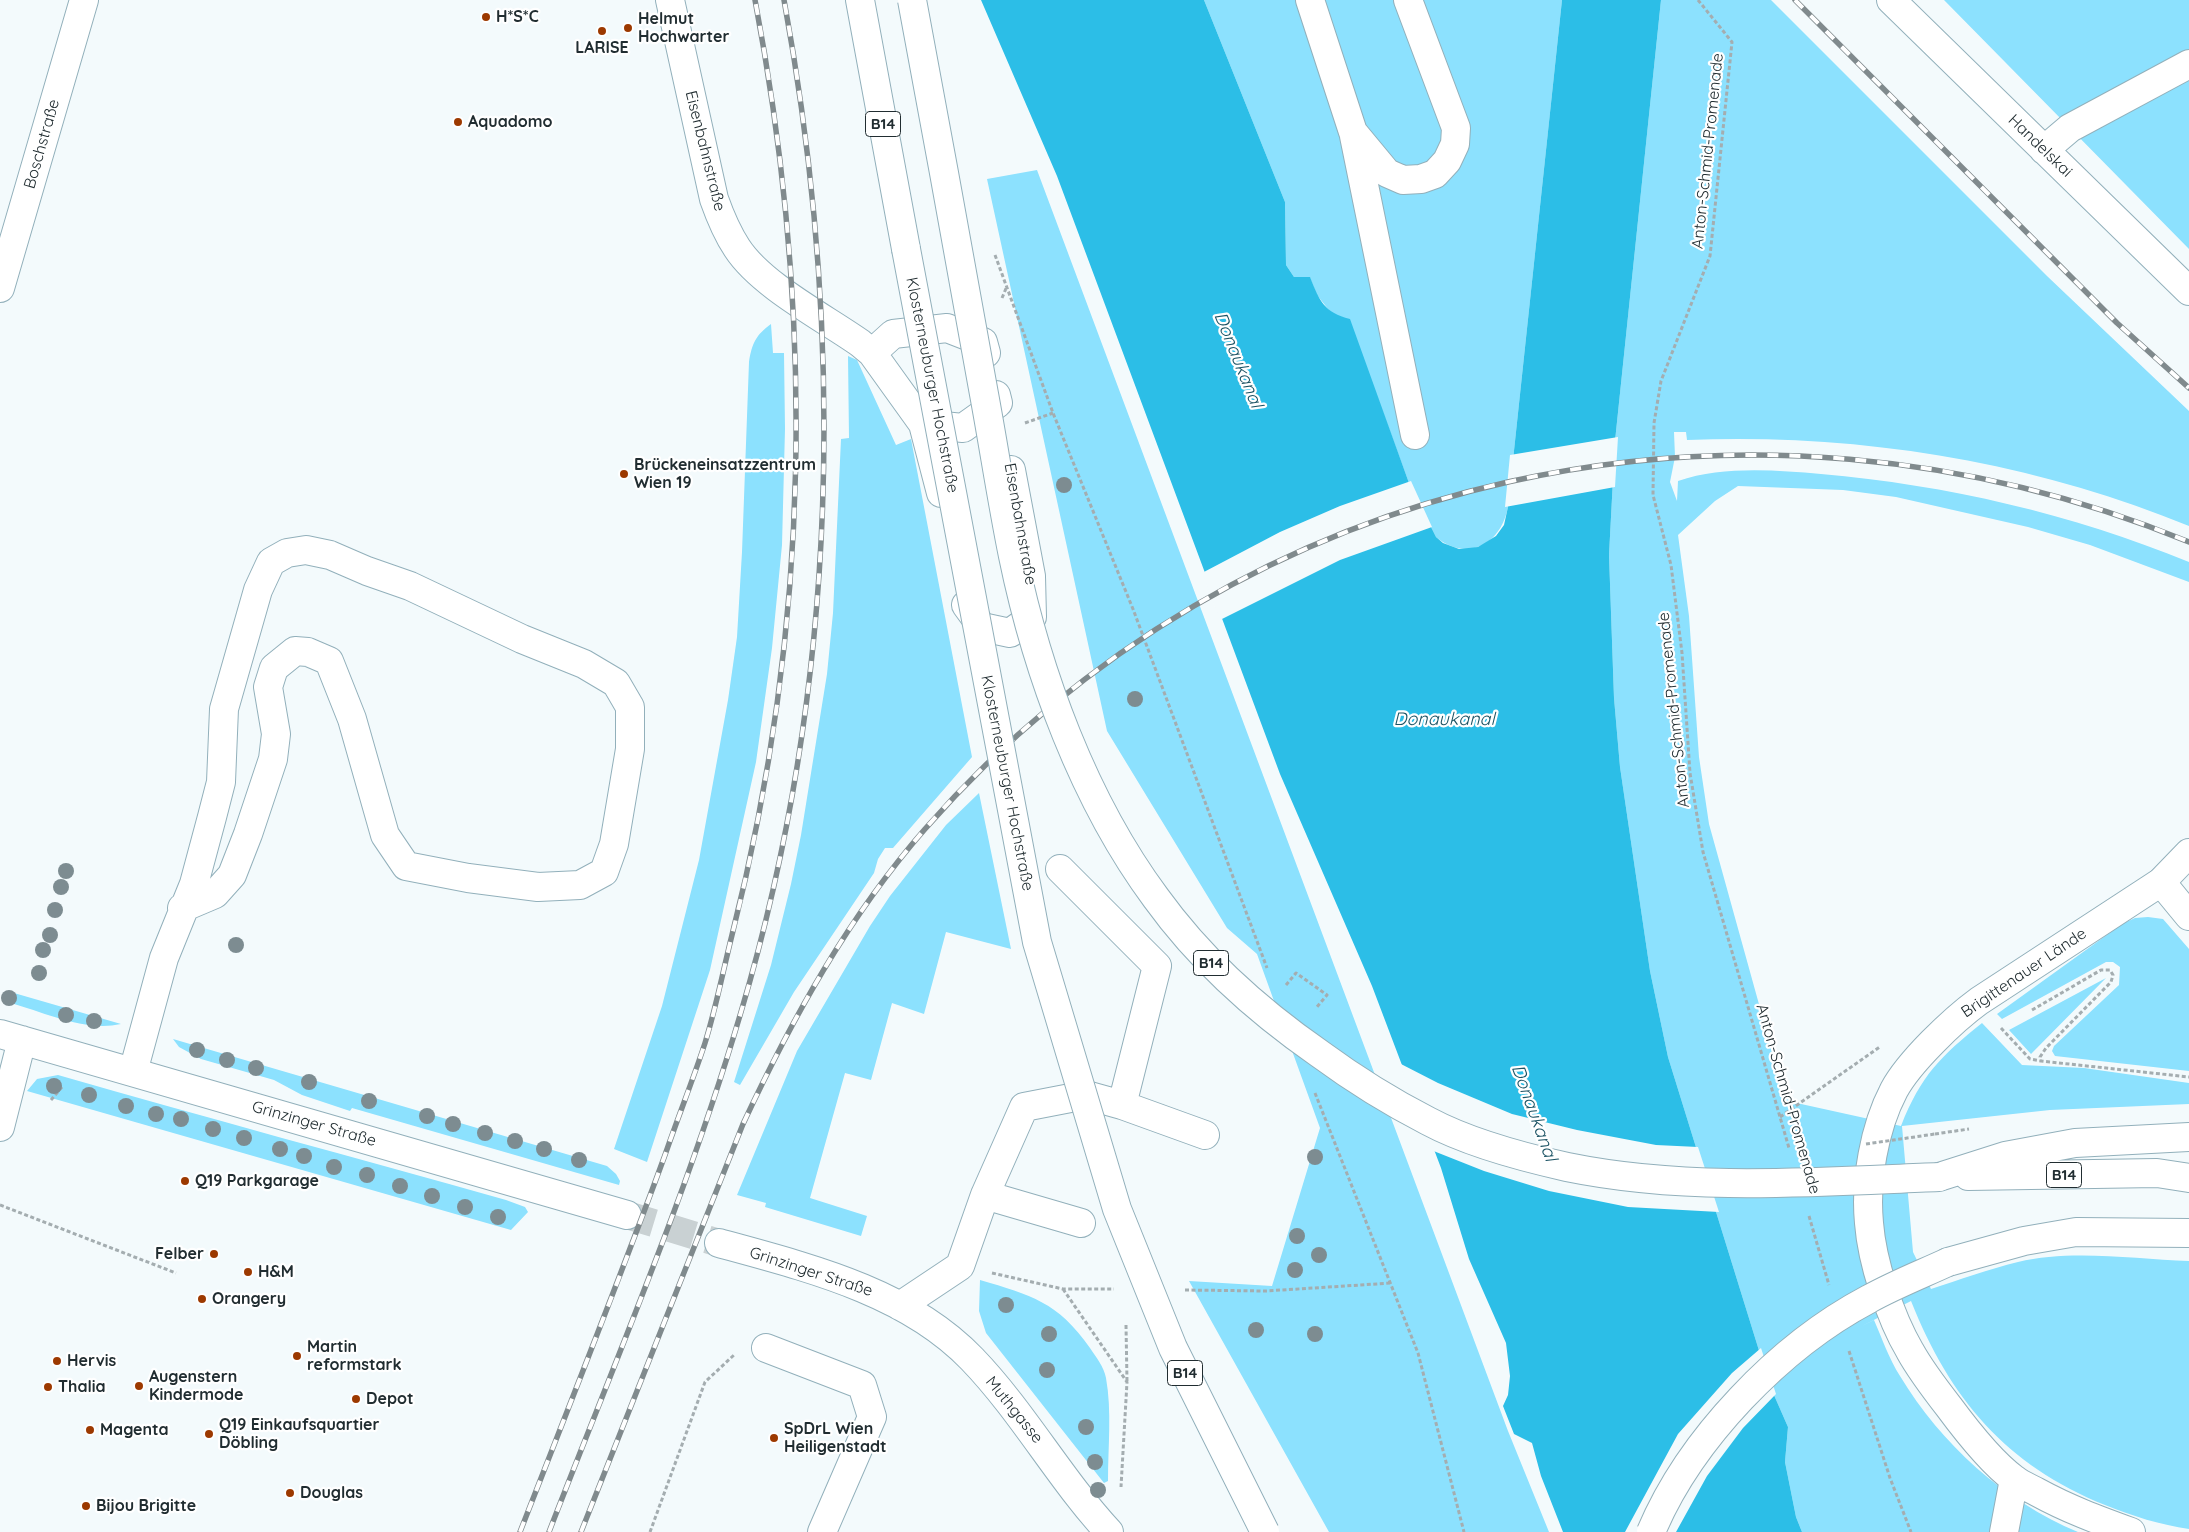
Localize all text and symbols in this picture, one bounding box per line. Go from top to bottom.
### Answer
place label: H*S*C [496,7,539,27]
place label: Helmut Hochwarter [638,9,729,47]
marker: H*S*C [480,11,492,23]
marker: Helmut Hochwarter [622,22,634,34]
marker: LARISE [596,25,608,37]
place label: LARISE [575,38,629,58]
street label: Anton-Schmid-Promenade [1688,52,1728,250]
street label: Eisenbahnstraße [681,89,729,213]
street label: Boschstraße [20,97,64,191]
street label: Handelskai [2004,111,2076,181]
place label: Aquadomo [468,112,552,132]
road number: B14 [866,112,900,136]
marker: Aquadomo [452,116,464,128]
street label: Klosterneuburger Hochstraße [902,276,962,494]
water label: Donaukanal [1209,309,1267,411]
place label: Brückeneinsatzzentrum Wien 19 [634,455,816,493]
street label: Eisenbahnstraße [1000,462,1040,586]
marker: Brückeneinsatzzentrum Wien 19 [618,468,630,480]
street label: Anton-Schmid-Promenade [1654,611,1694,809]
street label: Klosterneuburger Hochstraße [977,674,1037,892]
water label: Donaukanal [1393,709,1495,731]
street label: Brigittenauer Lände [1958,924,2090,1022]
road number: B14 [1194,950,1228,976]
street label: Anton-Schmid-Promenade [1752,1002,1824,1196]
water label: Donaukanal [1507,1062,1561,1164]
street label: Grinzinger Straße [250,1097,378,1151]
road number: B14 [2046,1162,2082,1188]
place label: Q19 Parkgarage [195,1171,319,1191]
marker: Q19 Parkgarage [179,1175,191,1187]
street label: Grinzinger Straße [747,1243,875,1301]
place label: Felber [155,1244,204,1264]
marker: Felber [208,1248,220,1260]
place label: H&M [258,1262,294,1282]
marker: H&M [242,1266,254,1278]
place label: Orangery [212,1289,286,1309]
marker: Orangery [196,1293,208,1305]
place label: Martin reformstark [307,1337,402,1375]
marker: Martin reformstark [291,1350,303,1362]
place label: Hervis [67,1351,116,1371]
marker: Hervis [51,1355,63,1367]
road number: B14 [1168,1360,1202,1386]
place label: Augenstern Kindermode [149,1367,243,1405]
street label: Muthgasse [981,1373,1047,1447]
place label: Thalia [58,1377,106,1397]
marker: Augenstern Kindermode [133,1380,145,1392]
marker: Thalia [42,1381,54,1393]
place label: Depot [366,1389,414,1409]
marker: Depot [350,1393,362,1405]
place label: Q19 Einkaufsquartier Döbling [219,1415,379,1453]
place label: SpDrL Wien Heiligenstadt [784,1419,887,1457]
place label: Magenta [100,1420,169,1440]
marker: Magenta [84,1424,96,1436]
marker: Q19 Einkaufsquartier Döbling [203,1428,215,1440]
marker: SpDrL Wien Heiligenstadt [768,1432,780,1444]
place label: Douglas [300,1483,363,1503]
marker: Douglas [284,1487,296,1499]
place label: Bijou Brigitte [96,1496,196,1516]
marker: Bijou Brigitte [80,1500,92,1512]

